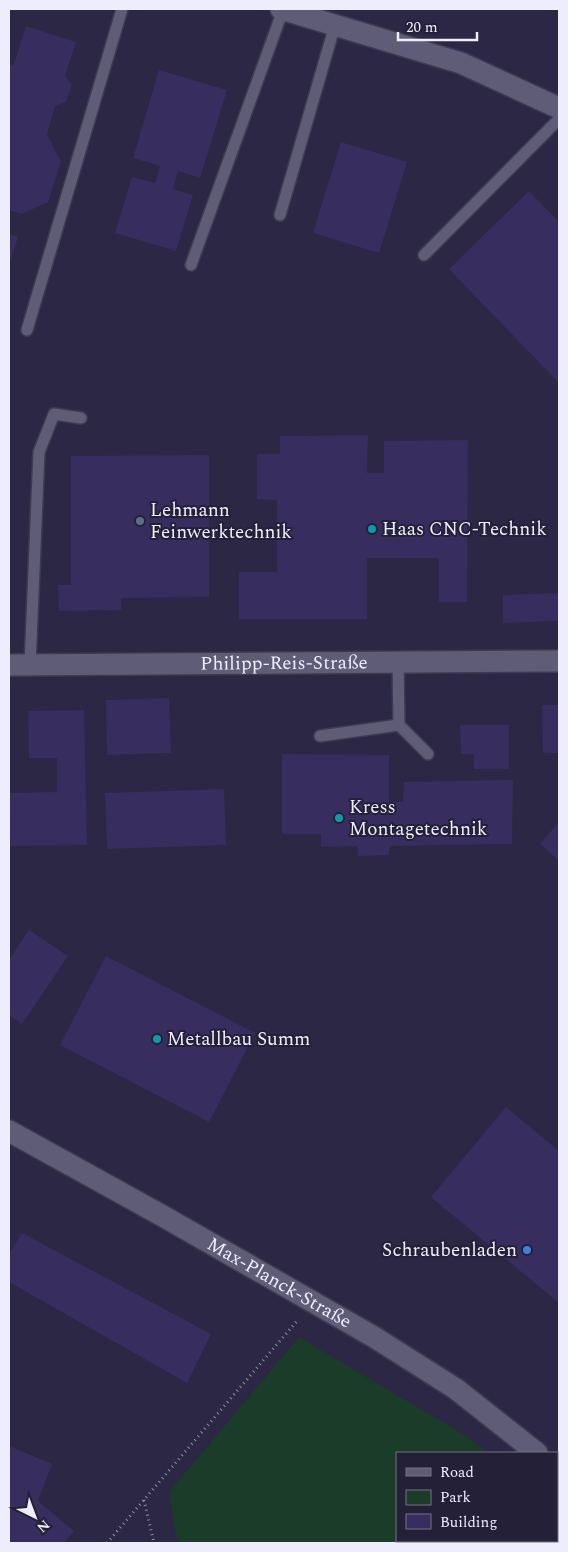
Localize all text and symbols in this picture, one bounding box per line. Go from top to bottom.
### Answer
scale bar [398,10,477,42]
text: 20 m [406,16,438,39]
place label: Lehmann Feinwerktechnik [150,496,292,547]
marker: Lehmann Feinwerktechnik [134,515,146,527]
place label: Haas CNC-Technik [382,515,547,544]
marker: Haas CNC-Technik [366,523,378,535]
street label: Philipp-Reis-Straße [200,648,368,678]
place label: Kress Montagetechnik [349,793,488,844]
marker: Kress Montagetechnik [333,812,345,824]
place label: Metallbau Summ [167,1025,310,1054]
marker: Metallbau Summ [151,1033,163,1045]
street label: Max-Planck-Straße [201,1230,357,1336]
place label: Schraubenladen [382,1236,517,1265]
marker: Schraubenladen [521,1244,533,1256]
legend [396,1452,558,1542]
text: Road [440,1461,474,1484]
text: Park [440,1486,471,1509]
north arrow [10,1492,60,1542]
text: Building [440,1511,497,1534]
text: N [32,1515,55,1538]

